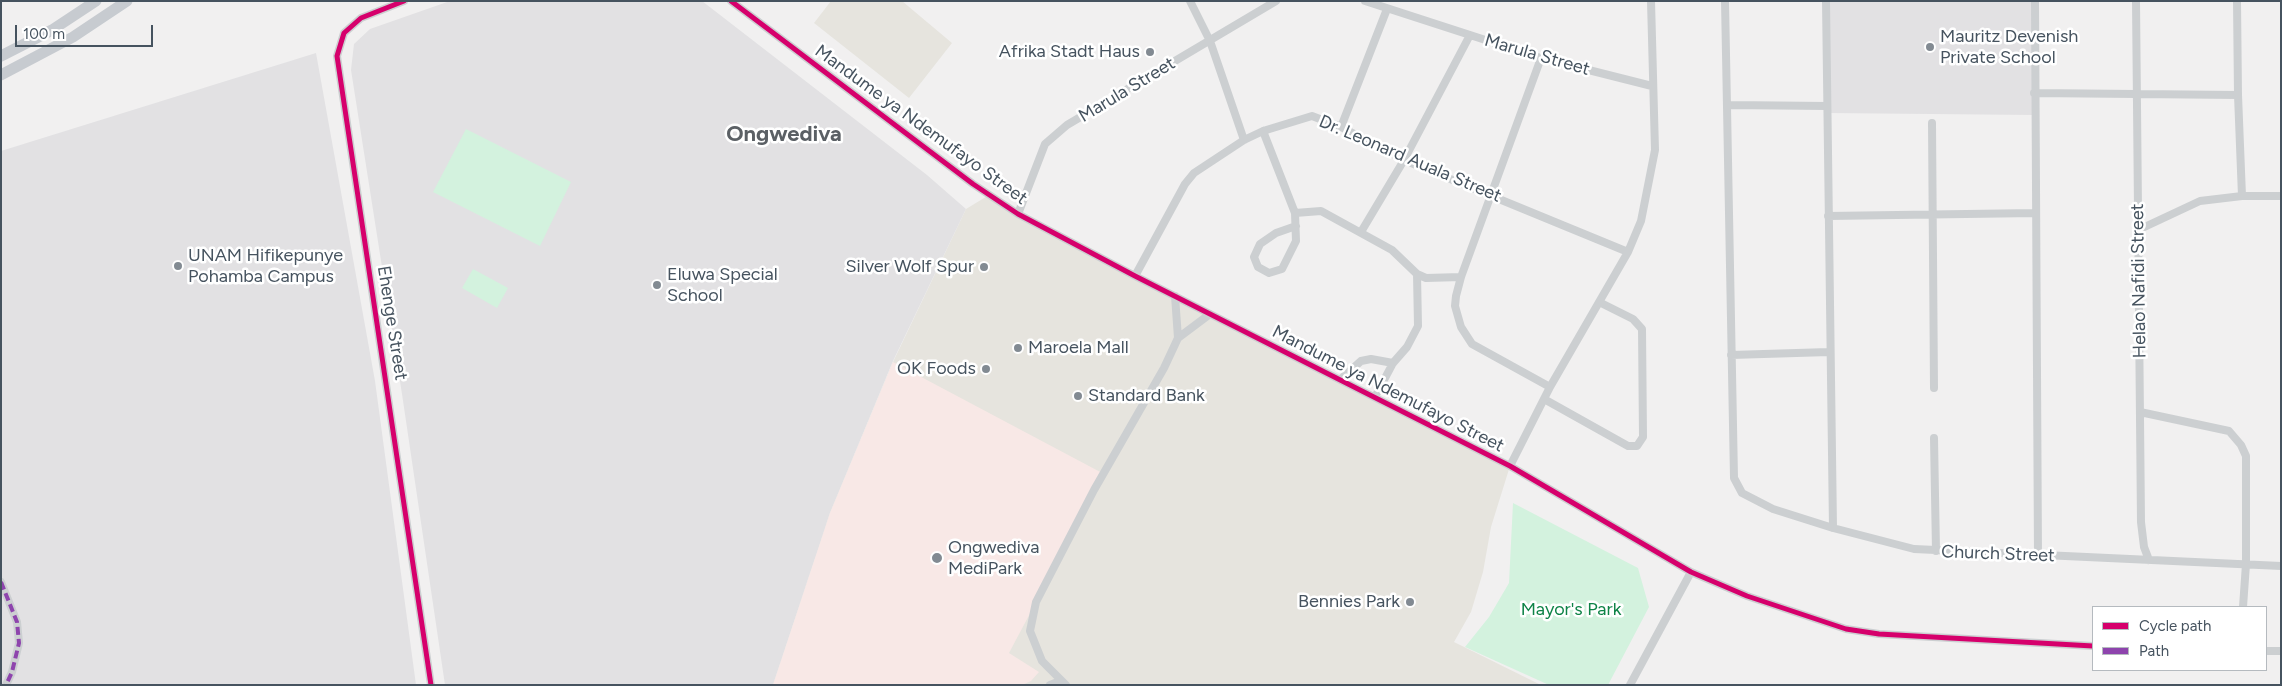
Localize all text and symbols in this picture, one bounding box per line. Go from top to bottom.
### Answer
scale bar [18,15,155,47]
text: 100 m [23,25,65,43]
place label: Mauritz Devenish Private School [1940,26,2078,68]
street label: Marula Street [1482,30,1592,80]
street label: Mandume ya Ndemufayo Street [811,41,1031,209]
place label: Afrika Stadt Haus [999,41,1140,63]
marker: Mauritz Devenish Private School [1924,41,1936,53]
marker: Afrika Stadt Haus [1144,46,1156,58]
street label: Marula Street [1075,53,1179,127]
street label: Dr. Leonard Auala Street [1316,111,1504,207]
district label: Ongwediva [726,122,842,148]
street label: Helao Nafidi Street [2127,203,2151,359]
place label: UNAM Hifikepunye Pohamba Campus [188,245,343,288]
place label: Silver Wolf Spur [845,256,974,278]
marker: UNAM Hifikepunye Pohamba Campus [172,260,184,272]
marker: Silver Wolf Spur [978,261,990,273]
street label: Ehenge Street [372,264,412,382]
place label: Eluwa Special School [667,264,778,306]
marker: Eluwa Special School [651,279,663,291]
street label: Mandume ya Ndemufayo Street [1268,321,1508,457]
place label: Maroela Mall [1028,337,1129,359]
marker: Maroela Mall [1012,342,1024,354]
place label: OK Foods [897,358,976,380]
marker: OK Foods [980,363,992,375]
place label: Standard Bank [1088,385,1205,407]
marker: Standard Bank [1072,390,1084,402]
place label: Ongwediva MediPark [948,537,1039,580]
street label: Church Street [1941,541,2055,567]
marker: Ongwediva MediPark [930,551,944,565]
place label: Bennies Park [1298,591,1400,613]
marker: Bennies Park [1404,596,1416,608]
park label: Mayor's Park [1521,599,1621,621]
legend [2092,606,2267,671]
text: Cycle path [2139,617,2211,635]
text: Path [2139,642,2169,660]

